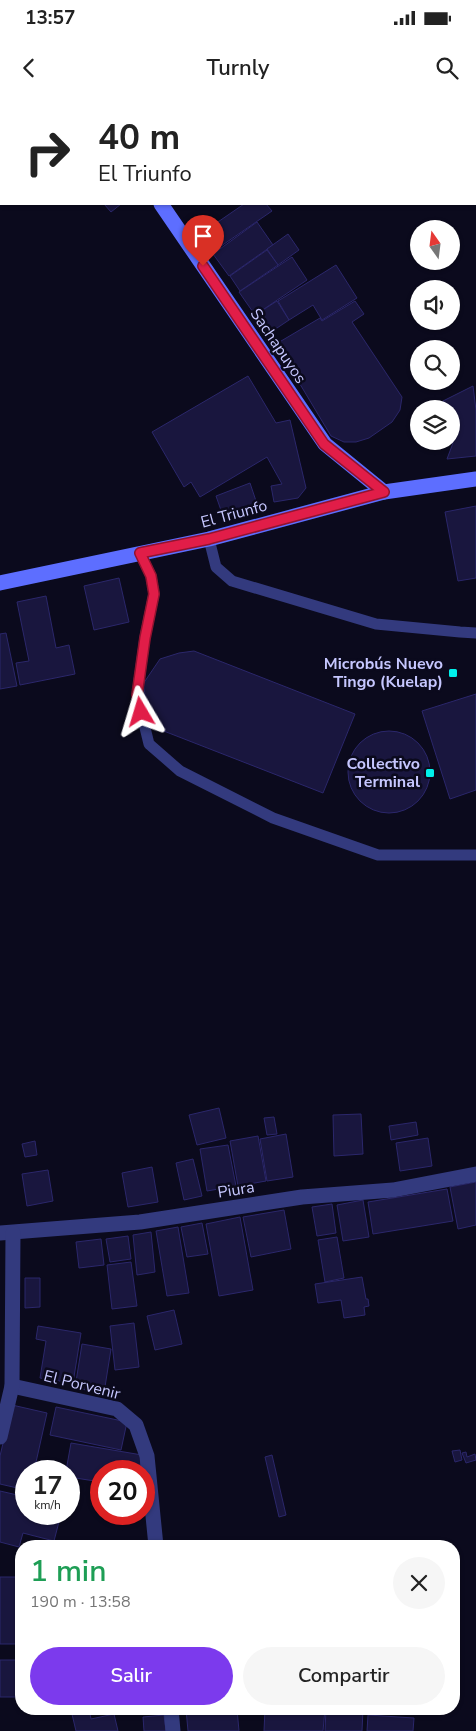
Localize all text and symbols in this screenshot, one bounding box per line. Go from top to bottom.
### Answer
text: 13:57 [25,5,75,31]
text: Turnly [206,53,270,83]
icon: back [15,54,43,82]
icon: search [433,54,461,82]
text: 40 m [98,114,180,161]
icon: right [15,120,80,185]
text: El Triunfo [98,159,192,189]
pin [182,215,224,266]
north arrow [410,220,460,270]
map controls [410,220,460,450]
icon: arrive [189,222,217,250]
button: sound [410,280,460,330]
street label: Sachapuyos [245,304,311,388]
button: search [410,340,460,390]
button: layers [410,400,460,450]
street label: El Triunfo [198,495,270,533]
place label: Microbús Nuevo Tingo (Kuelap) [324,653,443,693]
marker: Microbús Nuevo Tingo (Kuelap) [447,667,459,679]
position arrow [114,685,166,737]
place label: Collectivo Terminal [346,753,420,793]
marker: Collectivo Terminal [424,767,436,779]
street label: Piura [216,1176,256,1204]
street label: El Porvenir [41,1365,123,1405]
speed limit sign: 20 [90,1460,155,1525]
text: 17 [32,1469,63,1503]
text: km/h [34,1497,61,1513]
text: 1 min [30,1551,106,1592]
button: close [393,1557,445,1609]
text: 190 m · 13:58 [30,1591,131,1613]
button: Salir [30,1647,233,1705]
button: Compartir [243,1647,445,1705]

